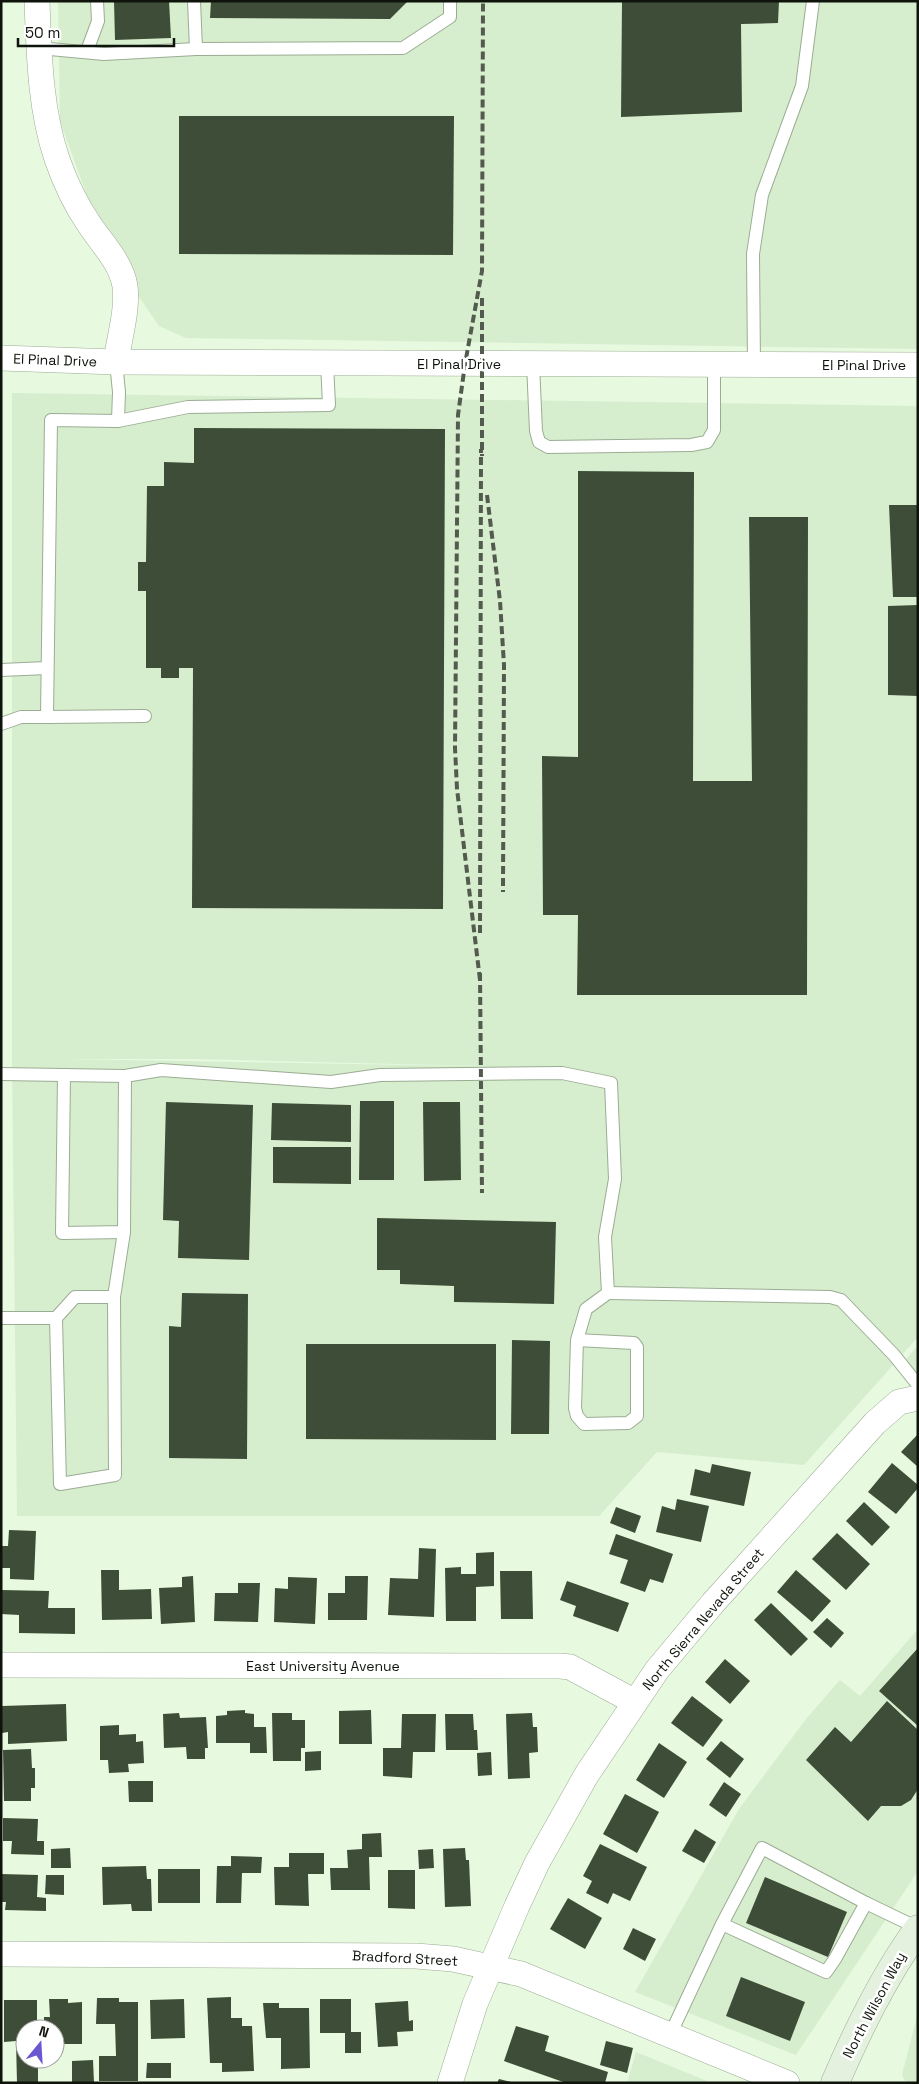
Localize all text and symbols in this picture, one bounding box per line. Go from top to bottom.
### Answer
scale bar [18,15,174,47]
text: 50 m [25,23,60,42]
street label: El Pinal Drive [13,350,97,370]
street label: El Pinal Drive [417,355,501,373]
street label: El Pinal Drive [822,356,906,374]
street label: North Sierra Nevada Street [638,1544,768,1694]
street label: East University Avenue [246,1657,400,1675]
street label: Bradford Street [352,1946,458,1970]
street label: North Wilson Way [838,1949,910,2061]
north arrow [15,2019,65,2069]
text: N [37,2022,51,2042]

